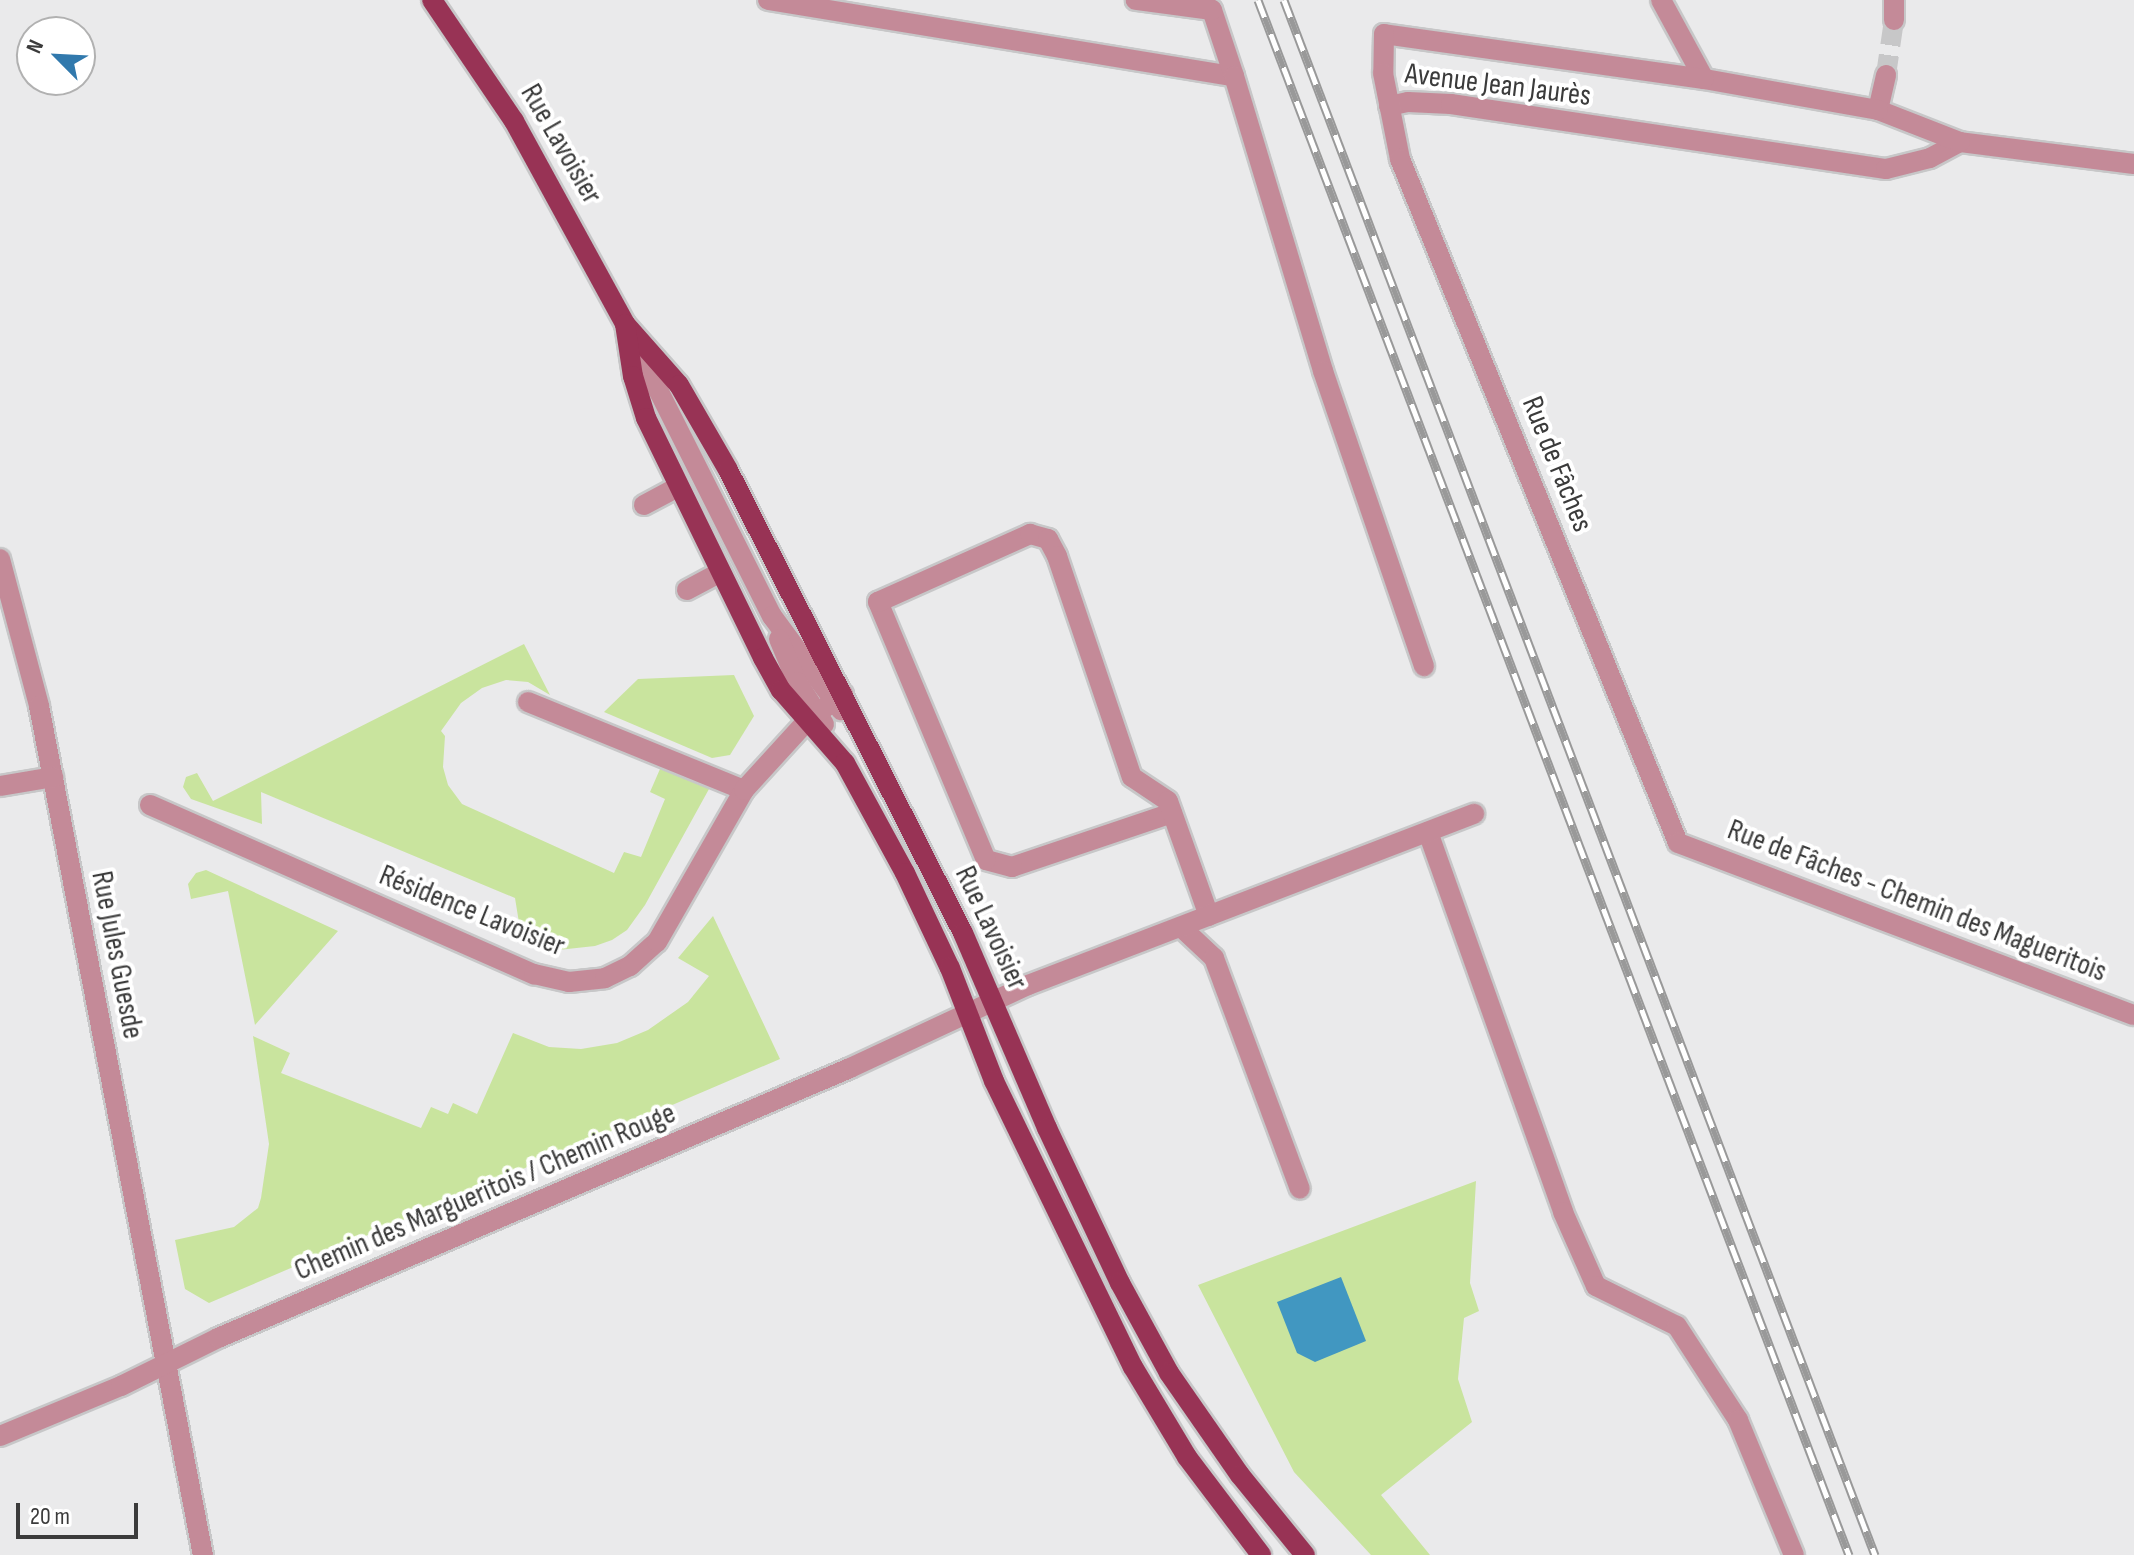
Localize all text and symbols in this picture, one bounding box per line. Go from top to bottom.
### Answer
north arrow [16,16,96,96]
text: N [21,36,50,58]
street label: Avenue Jean Jaurès [1403,56,1593,114]
street label: Rue Lavoisier [512,78,610,210]
street label: Rue de Fâches [1514,391,1600,537]
street label: Rue de Fâches - Chemin des Magueritois [1722,812,2112,990]
street label: Résidence Lavoisier [374,857,570,965]
street label: Rue Lavoisier [947,861,1035,995]
street label: Rue Jules Guesde [83,868,151,1042]
street label: Chemin des Margueritois / Chemin Rouge [289,1095,681,1289]
scale bar [20,1487,142,1537]
text: 20 m [30,1502,70,1531]

